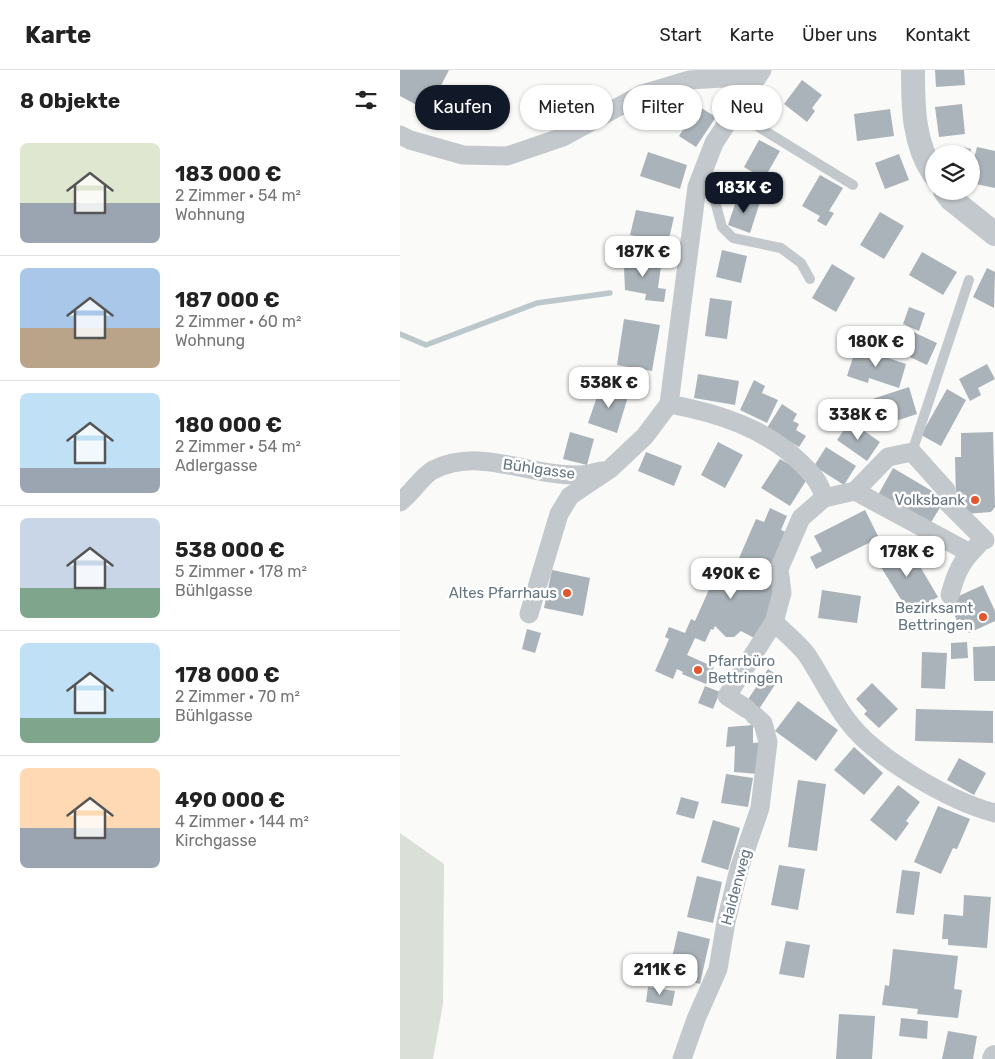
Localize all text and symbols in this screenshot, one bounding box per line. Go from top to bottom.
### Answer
text: Karte [25,21,91,49]
text: Start [659,24,702,46]
text: Karte [730,24,774,46]
text: Über uns [802,24,877,46]
text: Kontakt [905,24,970,46]
chip: Kaufen [415,85,510,130]
chip: Mieten [520,85,613,130]
chip: Filter [623,85,702,130]
chip: Neu [712,85,782,130]
icon: filters [352,86,380,114]
text: 8 Objekte [20,88,120,113]
map controls [925,145,980,200]
button: layers [925,145,980,200]
text: 183 000 € [175,161,282,186]
icon: home [60,163,120,223]
pin: 183K € [703,172,785,214]
text: 183K € [716,178,772,197]
text: 2 Zimmer · 54 m² [175,186,301,205]
text: Wohnung [175,205,245,224]
pin: 187K € [602,236,684,278]
text: 187K € [616,242,670,261]
text: 187 000 € [175,287,280,312]
icon: home [60,288,120,348]
text: 2 Zimmer · 60 m² [175,312,301,331]
pin: 180K € [835,326,917,368]
text: Wohnung [175,331,245,350]
text: 180K € [848,332,904,351]
pin: 538K € [568,366,650,409]
text: 538K € [580,373,638,392]
pin: 338K € [817,398,899,441]
text: 338K € [829,405,887,424]
text: 180 000 € [175,412,282,437]
icon: home [60,413,120,473]
text: 2 Zimmer · 54 m² [175,437,301,456]
street label: Bühlgasse [502,455,576,483]
text: Adlergasse [175,456,258,475]
place label: Volksbank [894,491,965,509]
marker: Volksbank [969,494,981,506]
pin: 178K € [866,536,948,578]
text: 538 000 € [175,537,285,562]
icon: home [60,538,120,598]
text: 178K € [880,542,934,561]
pin: 490K € [690,558,772,600]
text: 5 Zimmer · 178 m² [175,562,307,581]
text: 490K € [702,564,760,583]
text: Bühlgasse [175,581,253,600]
place label: Altes Pfarrhaus [449,584,557,602]
marker: Altes Pfarrhaus [561,587,573,599]
place label: Bezirksamt Bettringen [895,599,973,634]
marker: Bezirksamt Bettringen [977,611,989,623]
place label: Pfarrbüro Bettringen [708,652,783,687]
text: 178 000 € [175,662,280,687]
icon: home [60,663,120,723]
marker: Pfarrbüro Bettringen [692,664,704,676]
text: 2 Zimmer · 70 m² [175,687,300,706]
text: Bühlgasse [175,706,253,725]
text: 490 000 € [175,787,285,812]
icon: home [60,788,120,848]
text: 4 Zimmer · 144 m² [175,812,309,831]
text: Kirchgasse [175,831,257,850]
street label: Haldenweg [717,847,755,927]
pin: 211K € [619,954,701,996]
text: 211K € [634,960,686,979]

